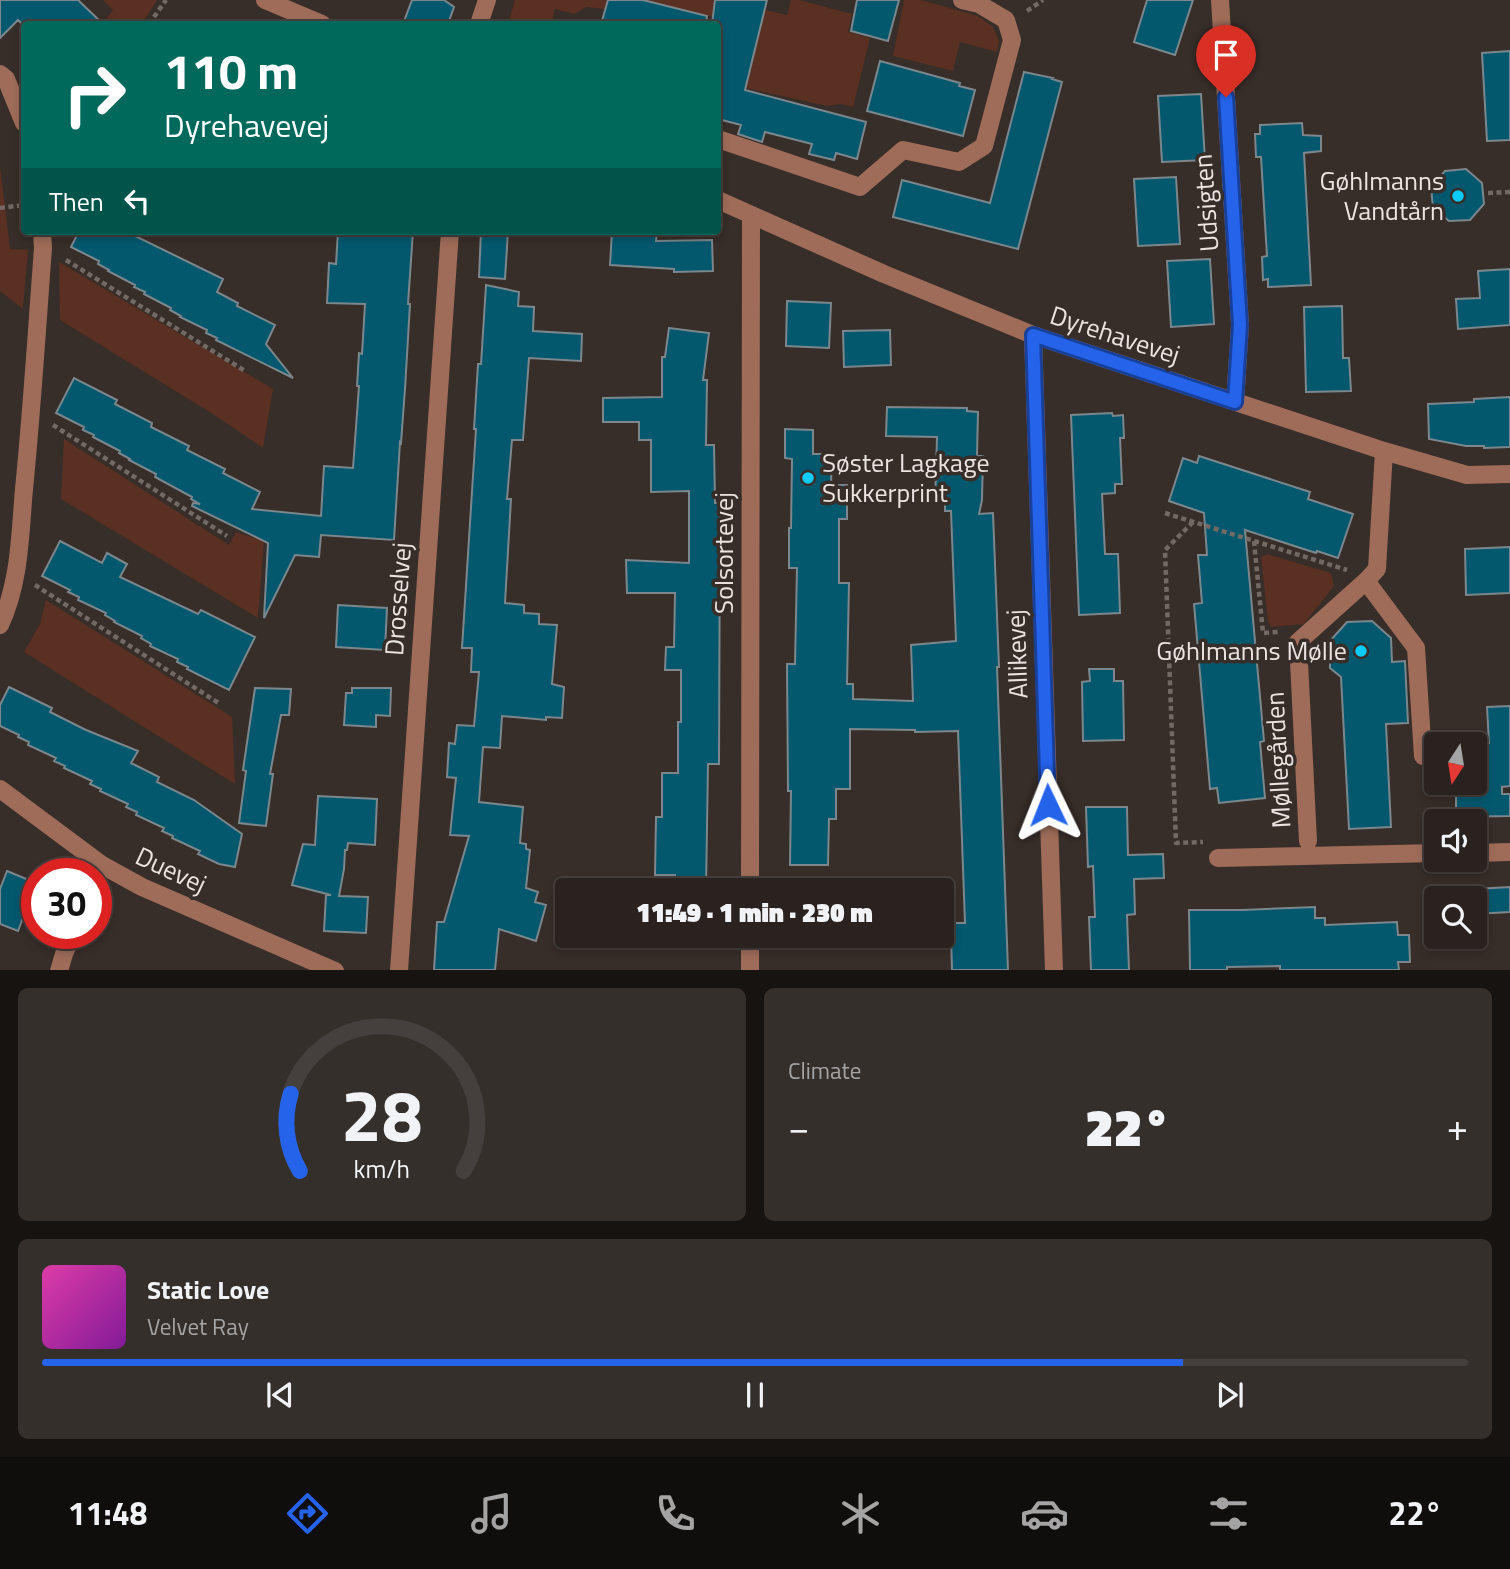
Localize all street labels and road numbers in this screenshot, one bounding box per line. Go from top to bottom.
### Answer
street label: Udsigten [1183,153,1228,253]
street label: Dyrehavevej [1045,295,1185,374]
street label: Solsortevej [704,492,743,614]
street label: Drosselvej [374,541,421,657]
street label: Allikevej [995,609,1038,699]
street label: Møllegården [1254,691,1301,829]
street label: Duevej [129,836,213,903]

